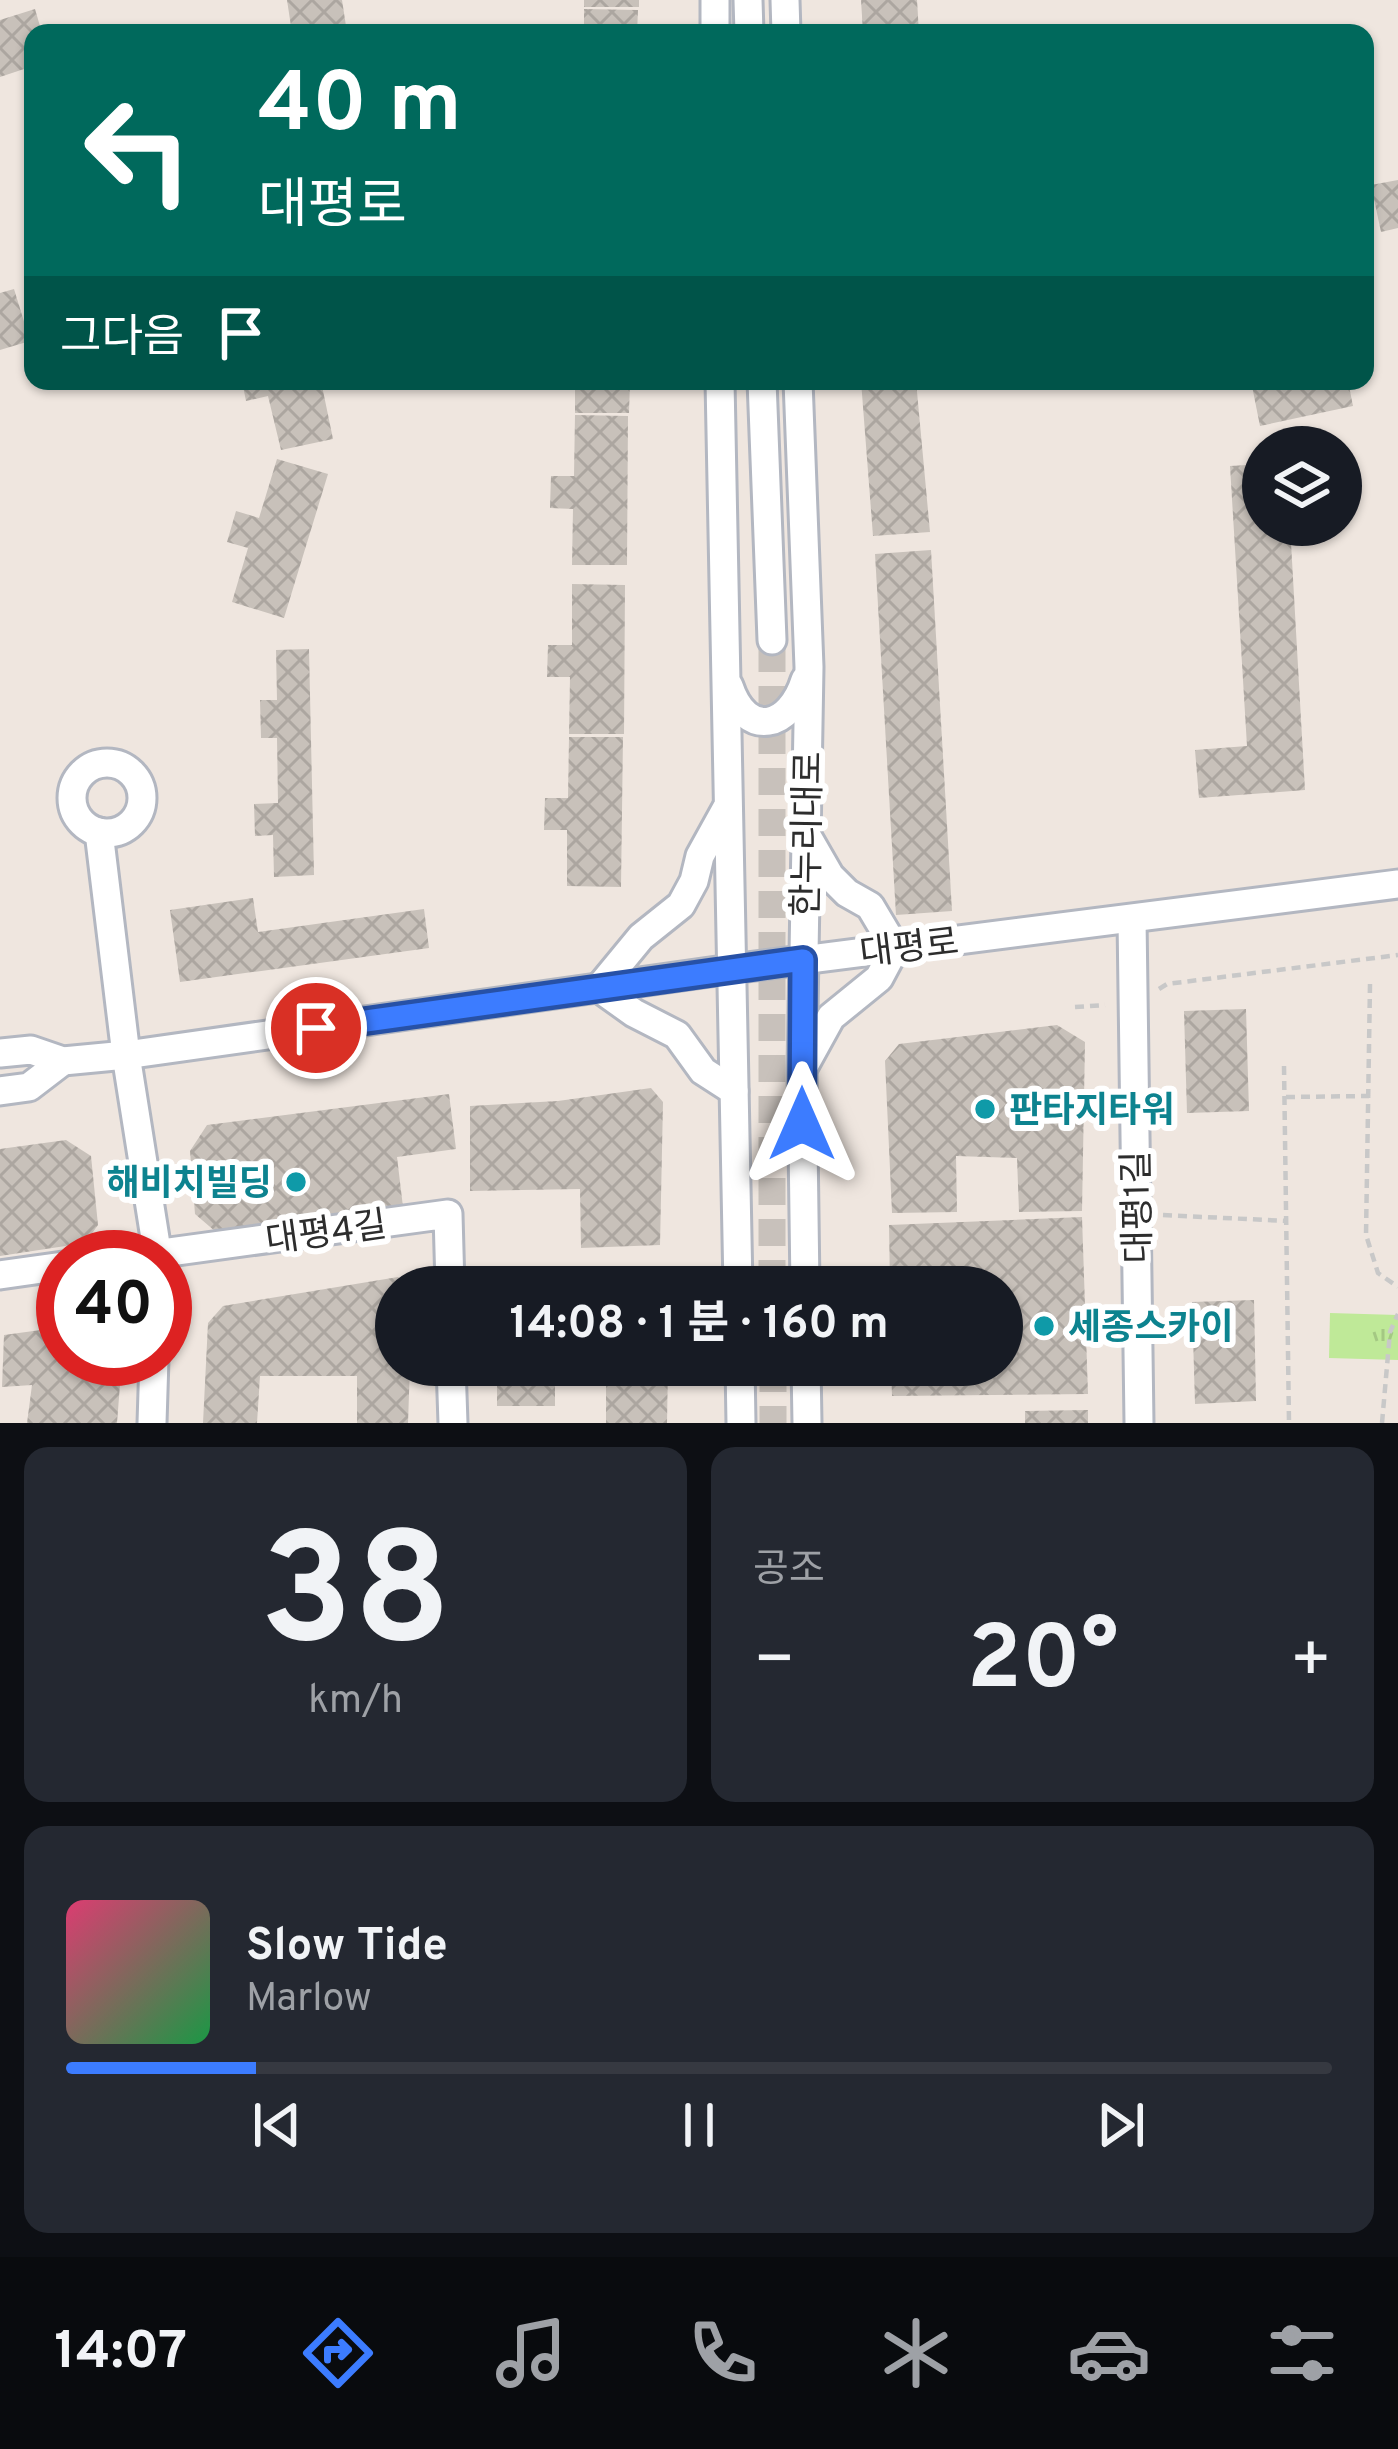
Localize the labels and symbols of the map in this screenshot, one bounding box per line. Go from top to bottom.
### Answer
street label: 한누리대로 [786,751,834,917]
street label: 대평로 [857,921,962,979]
pin [265,977,367,1079]
position arrow [739,1061,865,1187]
place label: 판타지타워 [1009,1090,1175,1136]
marker: 판타지타워 [972,1096,998,1122]
street label: 대평1길 [1116,1150,1164,1264]
place label: 해비치빌딩 [106,1163,272,1209]
marker: 해비치빌딩 [283,1169,309,1195]
street label: 대평4길 [263,1204,390,1266]
speed limit sign: 40 [36,1230,192,1386]
place label: 세종스카이 [1068,1307,1234,1353]
marker: 세종스카이 [1031,1313,1057,1339]

